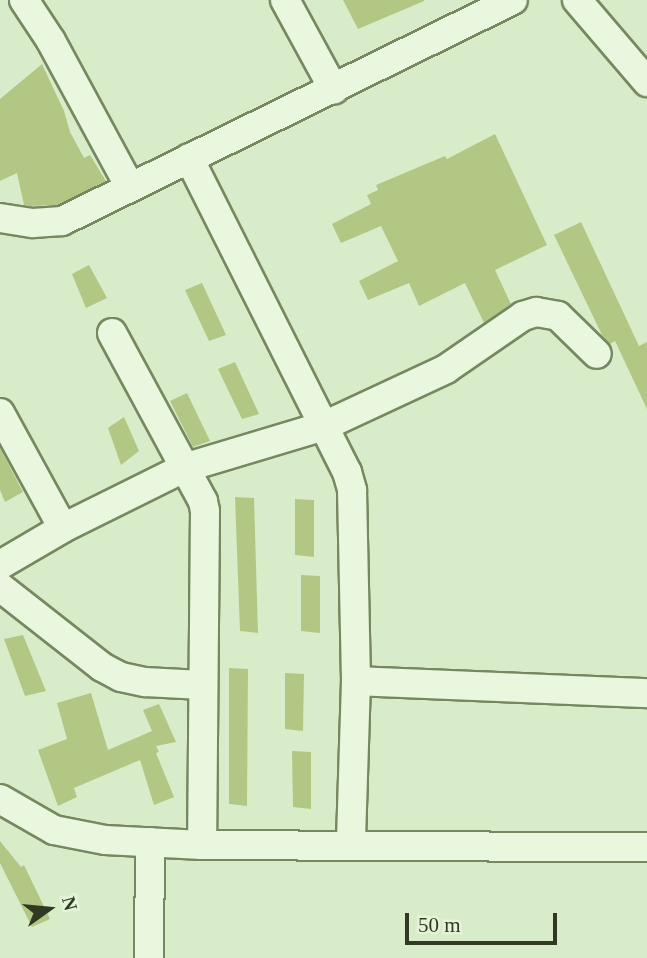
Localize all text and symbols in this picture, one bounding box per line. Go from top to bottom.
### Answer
north arrow [14,874,84,944]
text: N [58,894,82,913]
scale bar [409,898,561,942]
text: 50 m [418,913,461,937]

